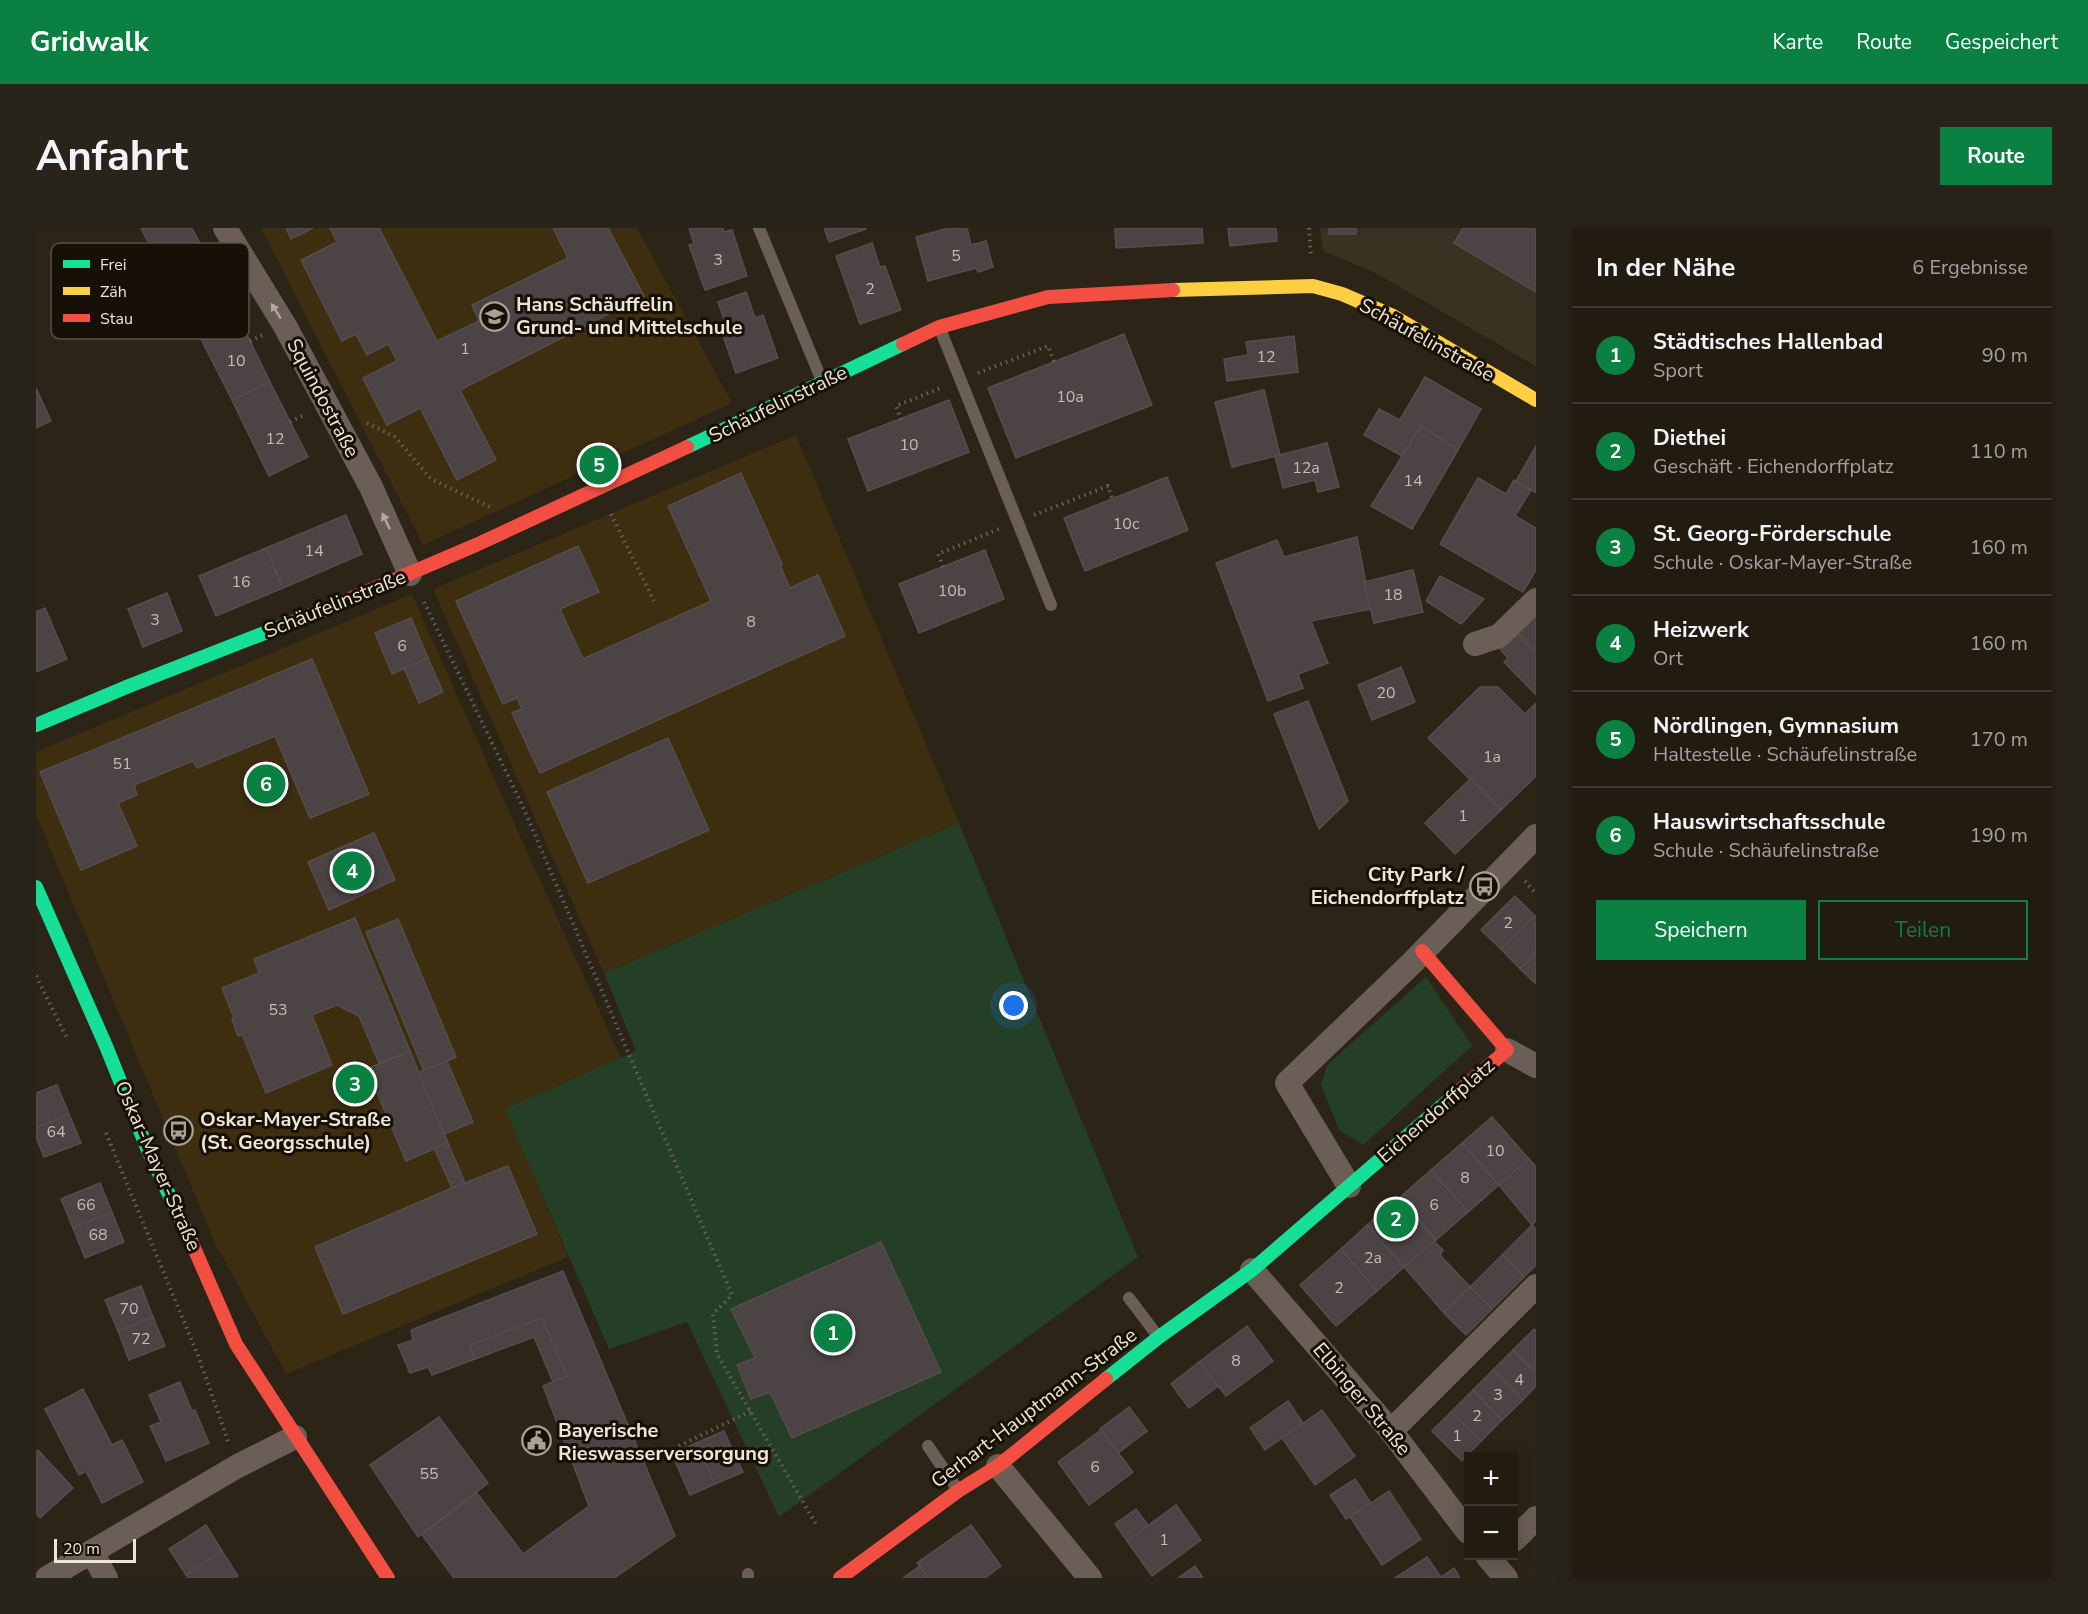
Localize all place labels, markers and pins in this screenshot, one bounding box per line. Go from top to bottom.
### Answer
place label: Hans Schäuffelin Grund- und Mittelschule [516,291,743,341]
school or university icon: Hans Schäuffelin Grund- und Mittelschule [479,300,511,332]
pin: 5 [580,442,618,488]
pin: 6 [246,762,286,806]
pin: 4 [332,848,372,894]
place label: City Park / Eichendorffplatz [1311,861,1465,911]
bus stop icon: City Park / Eichendorffplatz [1469,870,1501,902]
pin: 3 [336,1062,374,1106]
place label: Oskar-Mayer-Straße (St. Georgsschule) [200,1106,391,1156]
bus stop icon: Oskar-Mayer-Straße (St. Georgsschule) [163,1114,195,1146]
pin: 2 [1376,1196,1416,1242]
pin: 1 [814,1310,852,1356]
place label: Bayerische Rieswasserversorgung [558,1417,769,1467]
public building icon: Bayerische Rieswasserversorgung [521,1425,553,1457]

